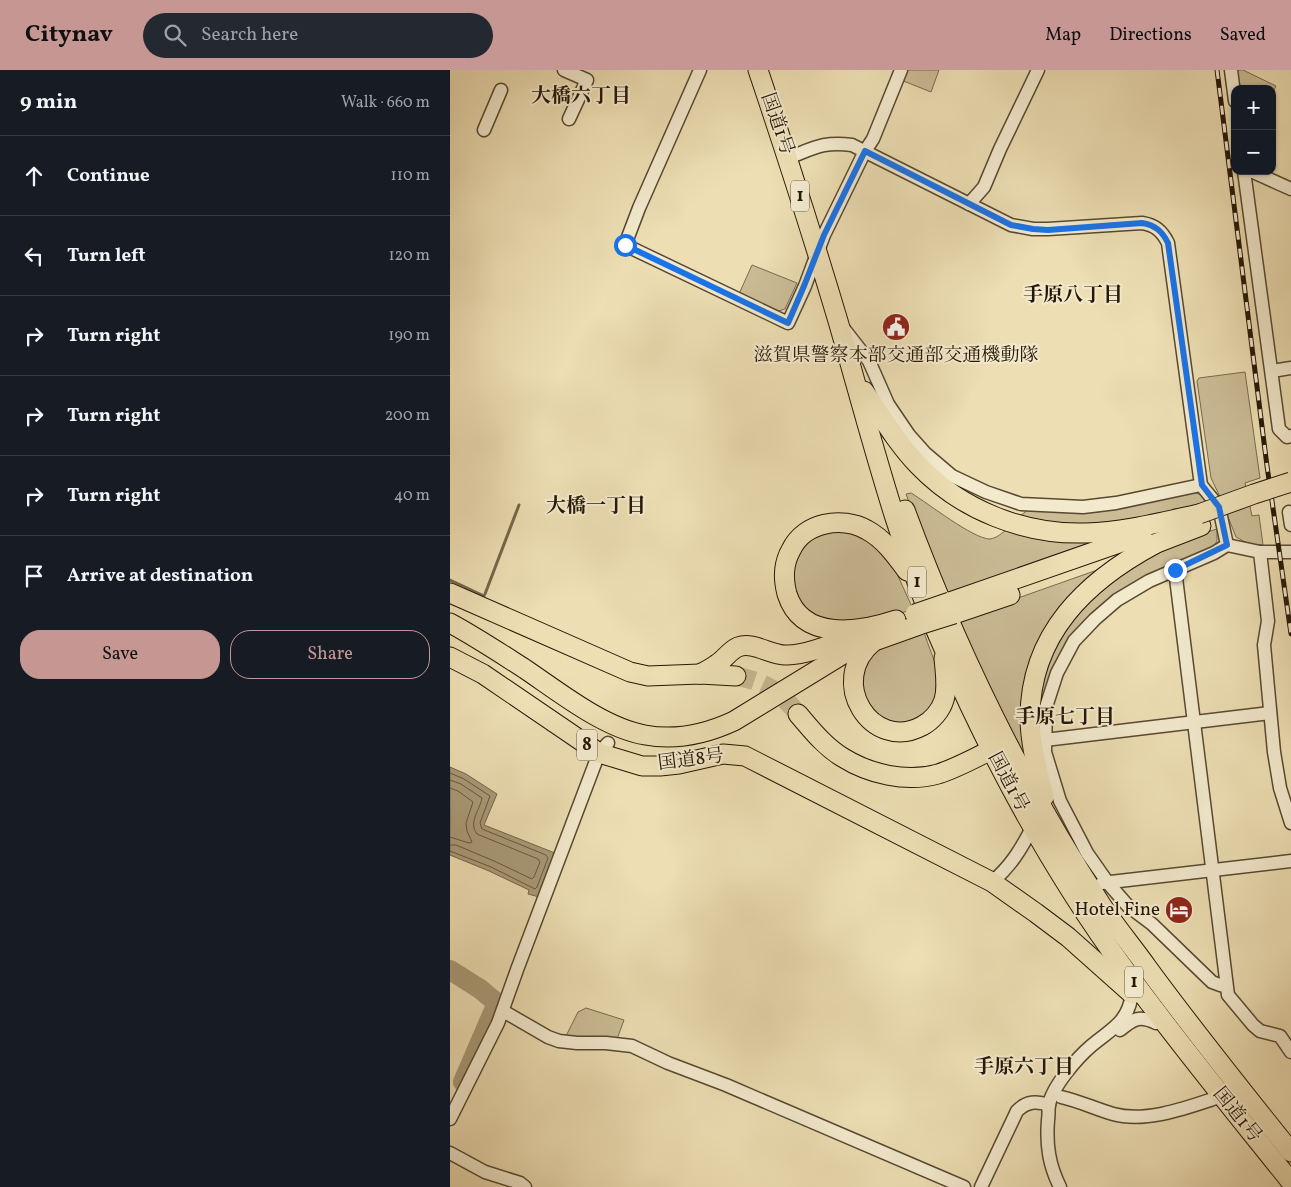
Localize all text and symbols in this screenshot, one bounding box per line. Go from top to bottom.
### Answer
search box [143,13,493,58]
text: Citynav [25,18,113,52]
icon: search [161,21,189,49]
text: Search here [201,22,298,48]
text: Map [1045,23,1081,48]
text: Directions [1109,23,1192,48]
text: Saved [1220,23,1266,48]
district label: 大橋六丁目 [531,83,631,111]
map controls [1231,85,1276,175]
button: + [1231,85,1276,130]
text: 9 min [20,88,77,117]
street label: 国道1号 [754,89,800,159]
text: Walk · 660 m [341,92,430,114]
button: − [1231,130,1276,175]
icon: ahead [20,162,48,190]
text: Continue [67,163,150,189]
text: 110 m [391,165,430,187]
road number: 1 [791,180,809,212]
route start [614,234,637,257]
icon: left [20,242,48,270]
text: Turn left [67,243,146,269]
text: 120 m [388,245,430,267]
district label: 手原八丁目 [1023,282,1123,310]
public building icon: 滋賀県警察本部交通部交通機動隊 [881,312,911,342]
icon: right [20,322,48,350]
text: Turn right [67,323,160,349]
text: 190 m [388,325,430,347]
place label: 滋賀県警察本部交通部交通機動隊 [753,343,1039,369]
icon: right [20,402,48,430]
text: Turn right [67,403,160,429]
text: 200 m [385,405,430,427]
icon: right [20,482,48,510]
text: Turn right [67,483,160,509]
text: 40 m [394,485,430,507]
district label: 大橋一丁目 [546,493,646,521]
route end [1164,559,1187,582]
icon: arrive [20,562,48,590]
text: Arrive at destination [67,563,253,589]
road number: 1 [908,567,926,598]
button: Save [20,630,220,679]
button: Share [230,630,430,679]
district label: 手原七丁目 [1015,704,1115,732]
road number: 8 [577,730,597,760]
street label: 国道8号 [656,743,726,777]
street label: 国道1号 [981,747,1035,817]
hotel icon: Hotel Fine [1164,895,1194,925]
place label: Hotel Fine [1074,897,1160,923]
road number: 1 [1125,966,1143,998]
district label: 手原六丁目 [974,1054,1074,1082]
street label: 国道1号 [1207,1082,1267,1148]

